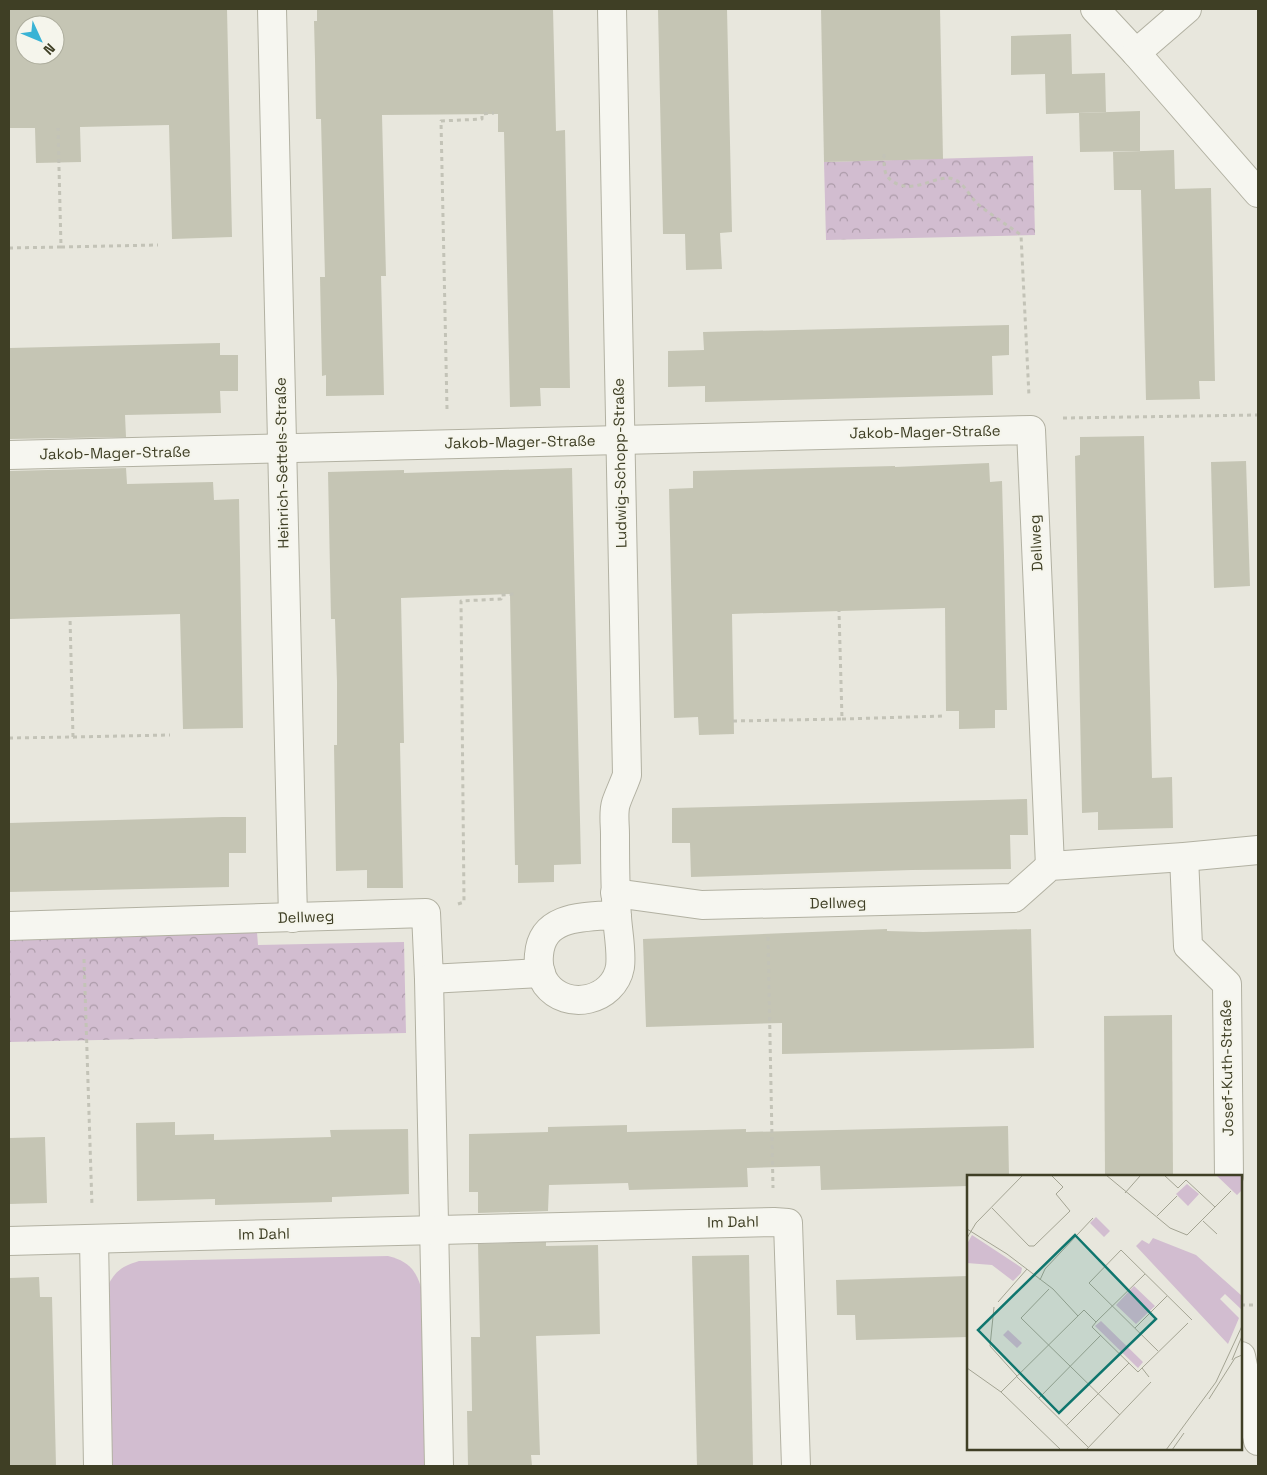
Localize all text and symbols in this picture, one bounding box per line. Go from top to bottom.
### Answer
north arrow [15,15,65,65]
text: N [40,39,59,59]
street label: Heinrich-Settels-Straße [271,377,292,549]
street label: Ludwig-Schopp-Straße [609,378,630,548]
street label: Jakob-Mager-Straße [849,421,1001,442]
street label: Jakob-Mager-Straße [444,431,596,452]
street label: Jakob-Mager-Straße [39,442,191,463]
street label: Dellweg [1025,514,1046,572]
street label: Dellweg [810,893,866,912]
street label: Dellweg [277,906,335,927]
street label: Josef-Kuth-Straße [1216,999,1237,1137]
inset map [967,1175,1242,1450]
street label: Im Dahl [707,1212,759,1231]
street label: Im Dahl [238,1224,290,1243]

